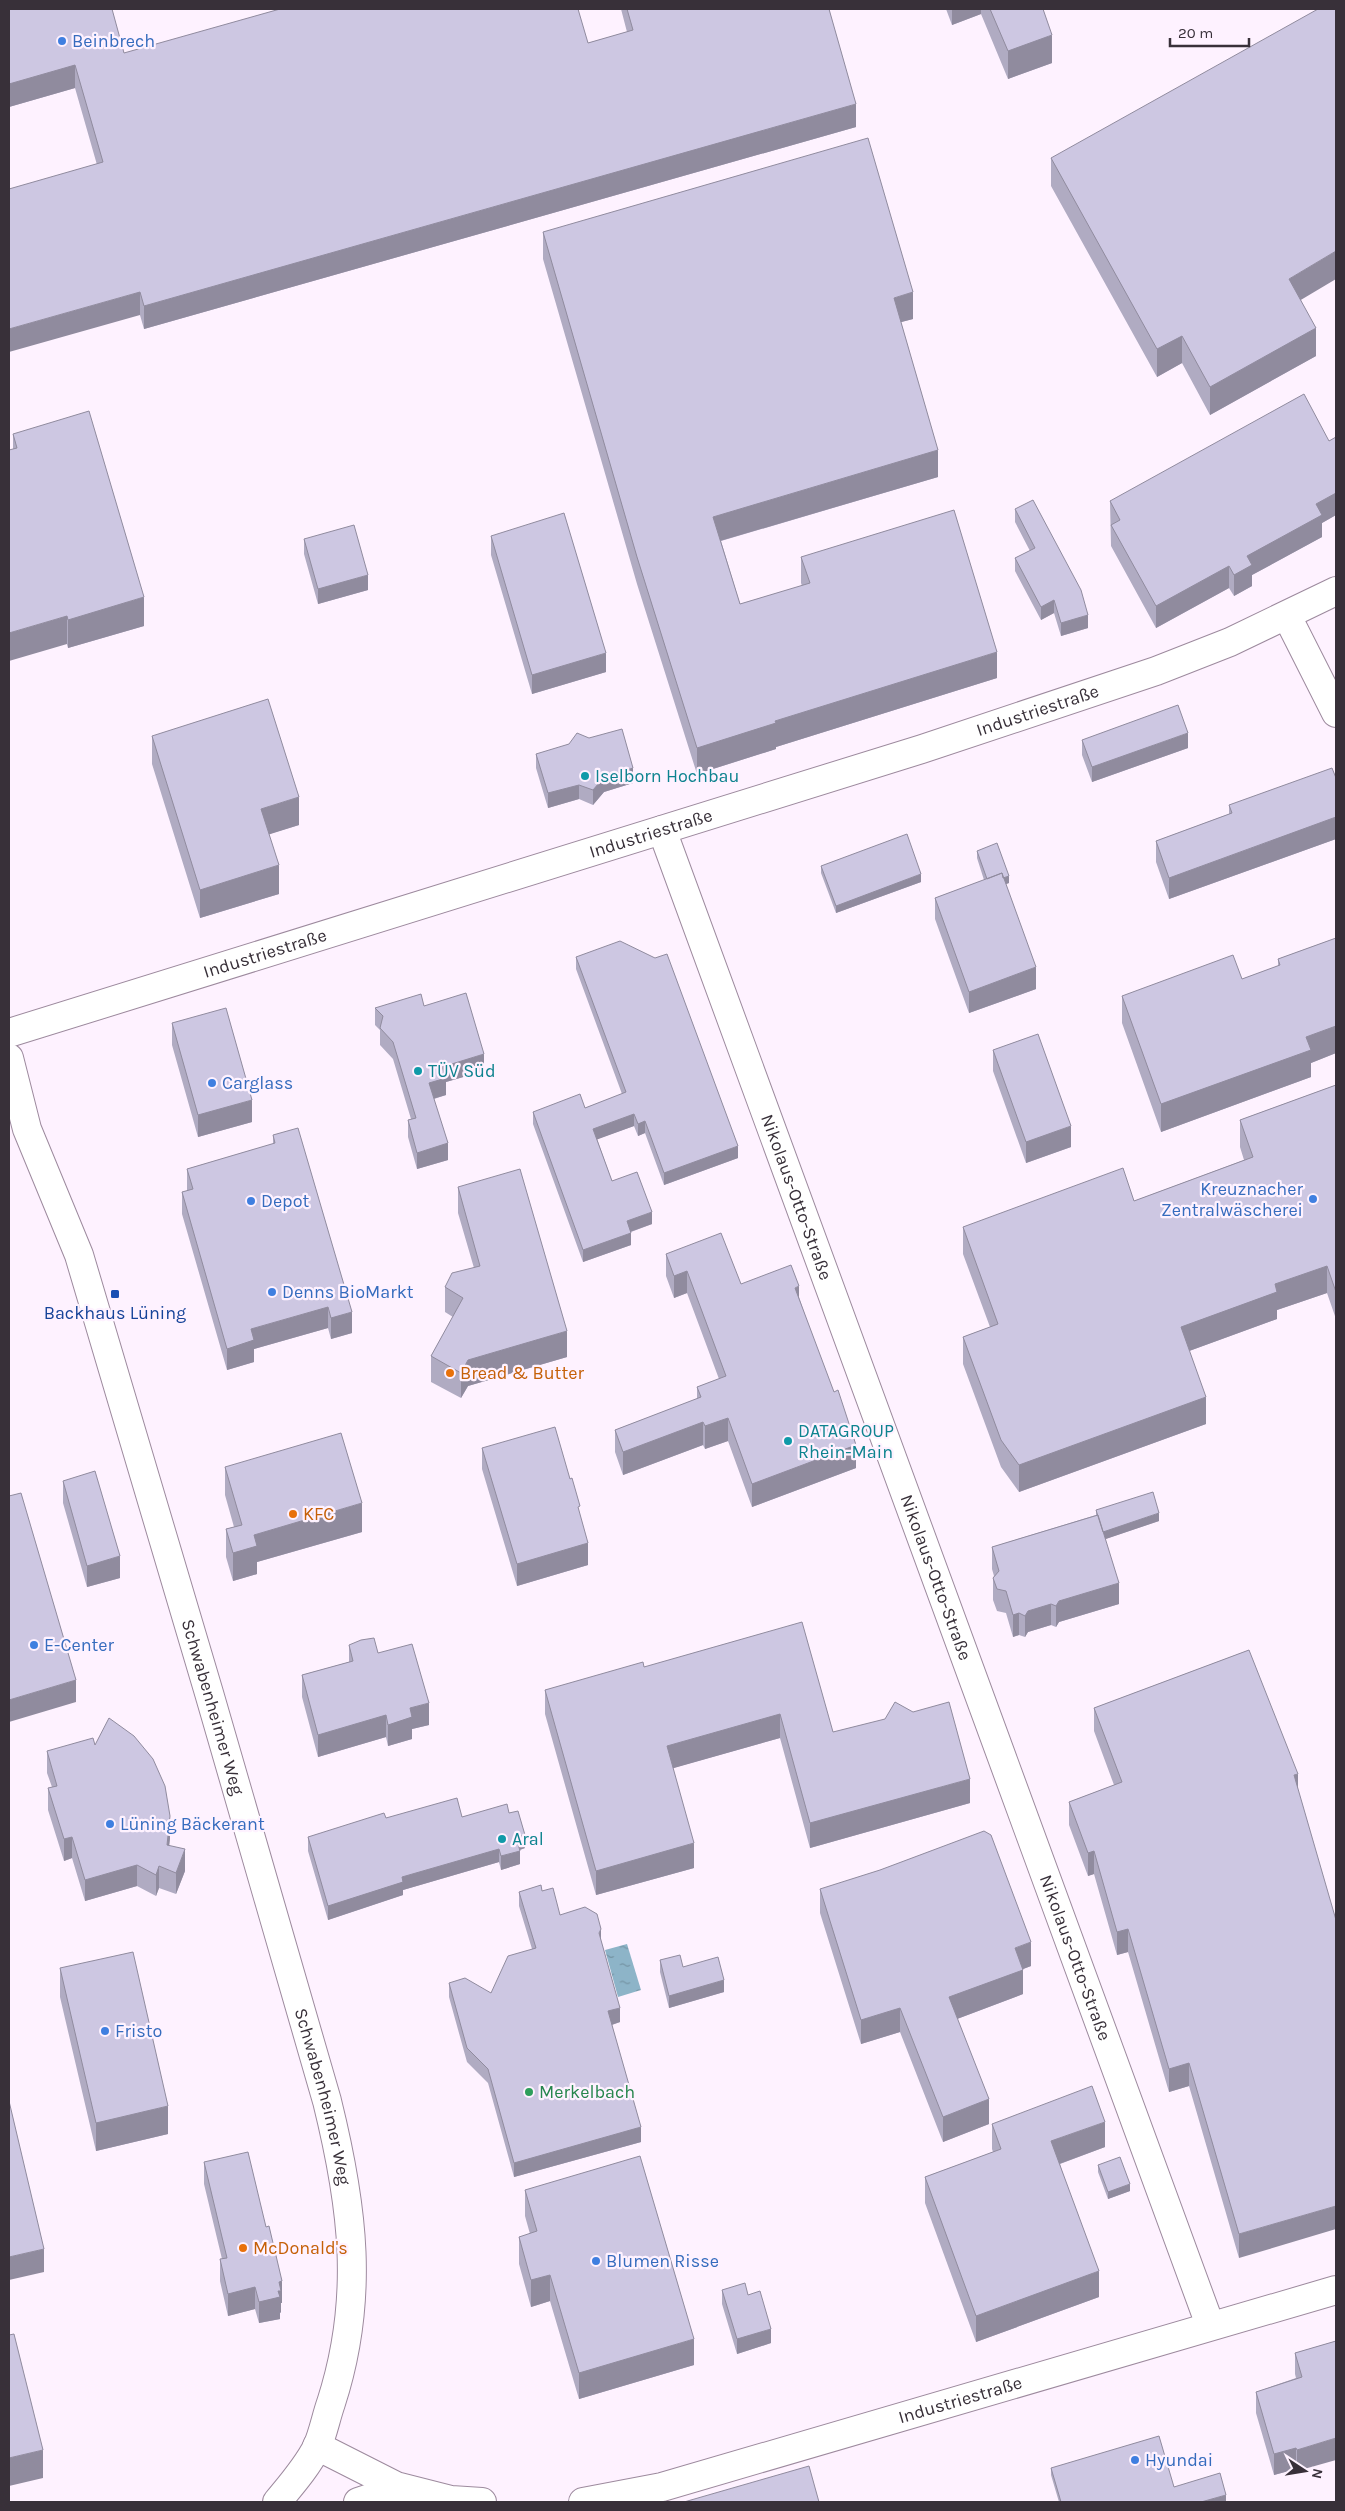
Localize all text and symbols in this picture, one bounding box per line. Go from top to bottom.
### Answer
scale bar [1170,15,1249,47]
text: 20 m [1178,24,1213,42]
place label: Beinbrech [72,30,155,52]
marker: Beinbrech [56,35,68,47]
street label: Industriestraße [973,680,1102,741]
place label: Iselborn Hochbau [595,765,739,787]
marker: Iselborn Hochbau [579,770,591,782]
street label: Industriestraße [586,804,715,863]
street label: Industriestraße [201,924,329,983]
place label: TÜV Süd [428,1060,496,1082]
marker: TÜV Süd [412,1065,424,1077]
place label: Carglass [222,1072,293,1094]
marker: Carglass [206,1077,218,1089]
street label: Nikolaus-Otto-Straße [756,1111,837,1283]
place label: Kreuznacher Zentralwäscherei [1161,1178,1303,1221]
place label: Depot [261,1190,309,1212]
marker: Kreuznacher Zentralwäscherei [1307,1193,1319,1205]
marker: Depot [245,1195,257,1207]
place label: Denns BioMarkt [282,1281,414,1303]
marker: Denns BioMarkt [266,1286,278,1298]
marker: Backhaus Lüning [109,1288,121,1300]
place label: Backhaus Lüning [44,1302,186,1324]
place label: Bread & Butter [460,1362,584,1384]
marker: Bread & Butter [444,1367,456,1379]
place label: DATAGROUP Rhein-Main [798,1420,894,1463]
marker: DATAGROUP Rhein-Main [782,1435,794,1447]
street label: Nikolaus-Otto-Straße [896,1491,976,1663]
place label: KFC [303,1503,334,1525]
marker: KFC [287,1508,299,1520]
street label: Schwabenheimer Weg [177,1617,249,1798]
place label: E-Center [44,1634,115,1656]
marker: E-Center [28,1639,40,1651]
place label: Lüning Bäckerant [120,1813,265,1835]
marker: Lüning Bäckerant [104,1818,116,1830]
place label: Aral [512,1828,544,1850]
marker: Aral [496,1833,508,1845]
street label: Nikolaus-Otto-Straße [1035,1872,1116,2044]
street label: Schwabenheimer Weg [290,2005,355,2187]
place label: Fristo [115,2020,162,2042]
marker: Fristo [99,2025,111,2037]
place label: Merkelbach [539,2081,635,2103]
marker: Merkelbach [523,2086,535,2098]
place label: McDonald's [253,2237,348,2259]
marker: McDonald's [237,2242,249,2254]
place label: Blumen Risse [606,2250,719,2272]
marker: Blumen Risse [590,2255,602,2267]
street label: Industriestraße [896,2371,1025,2428]
north arrow [1280,2446,1330,2496]
place label: Hyundai [1145,2449,1213,2471]
marker: Hyundai [1129,2454,1141,2466]
text: N [1308,2467,1327,2480]

